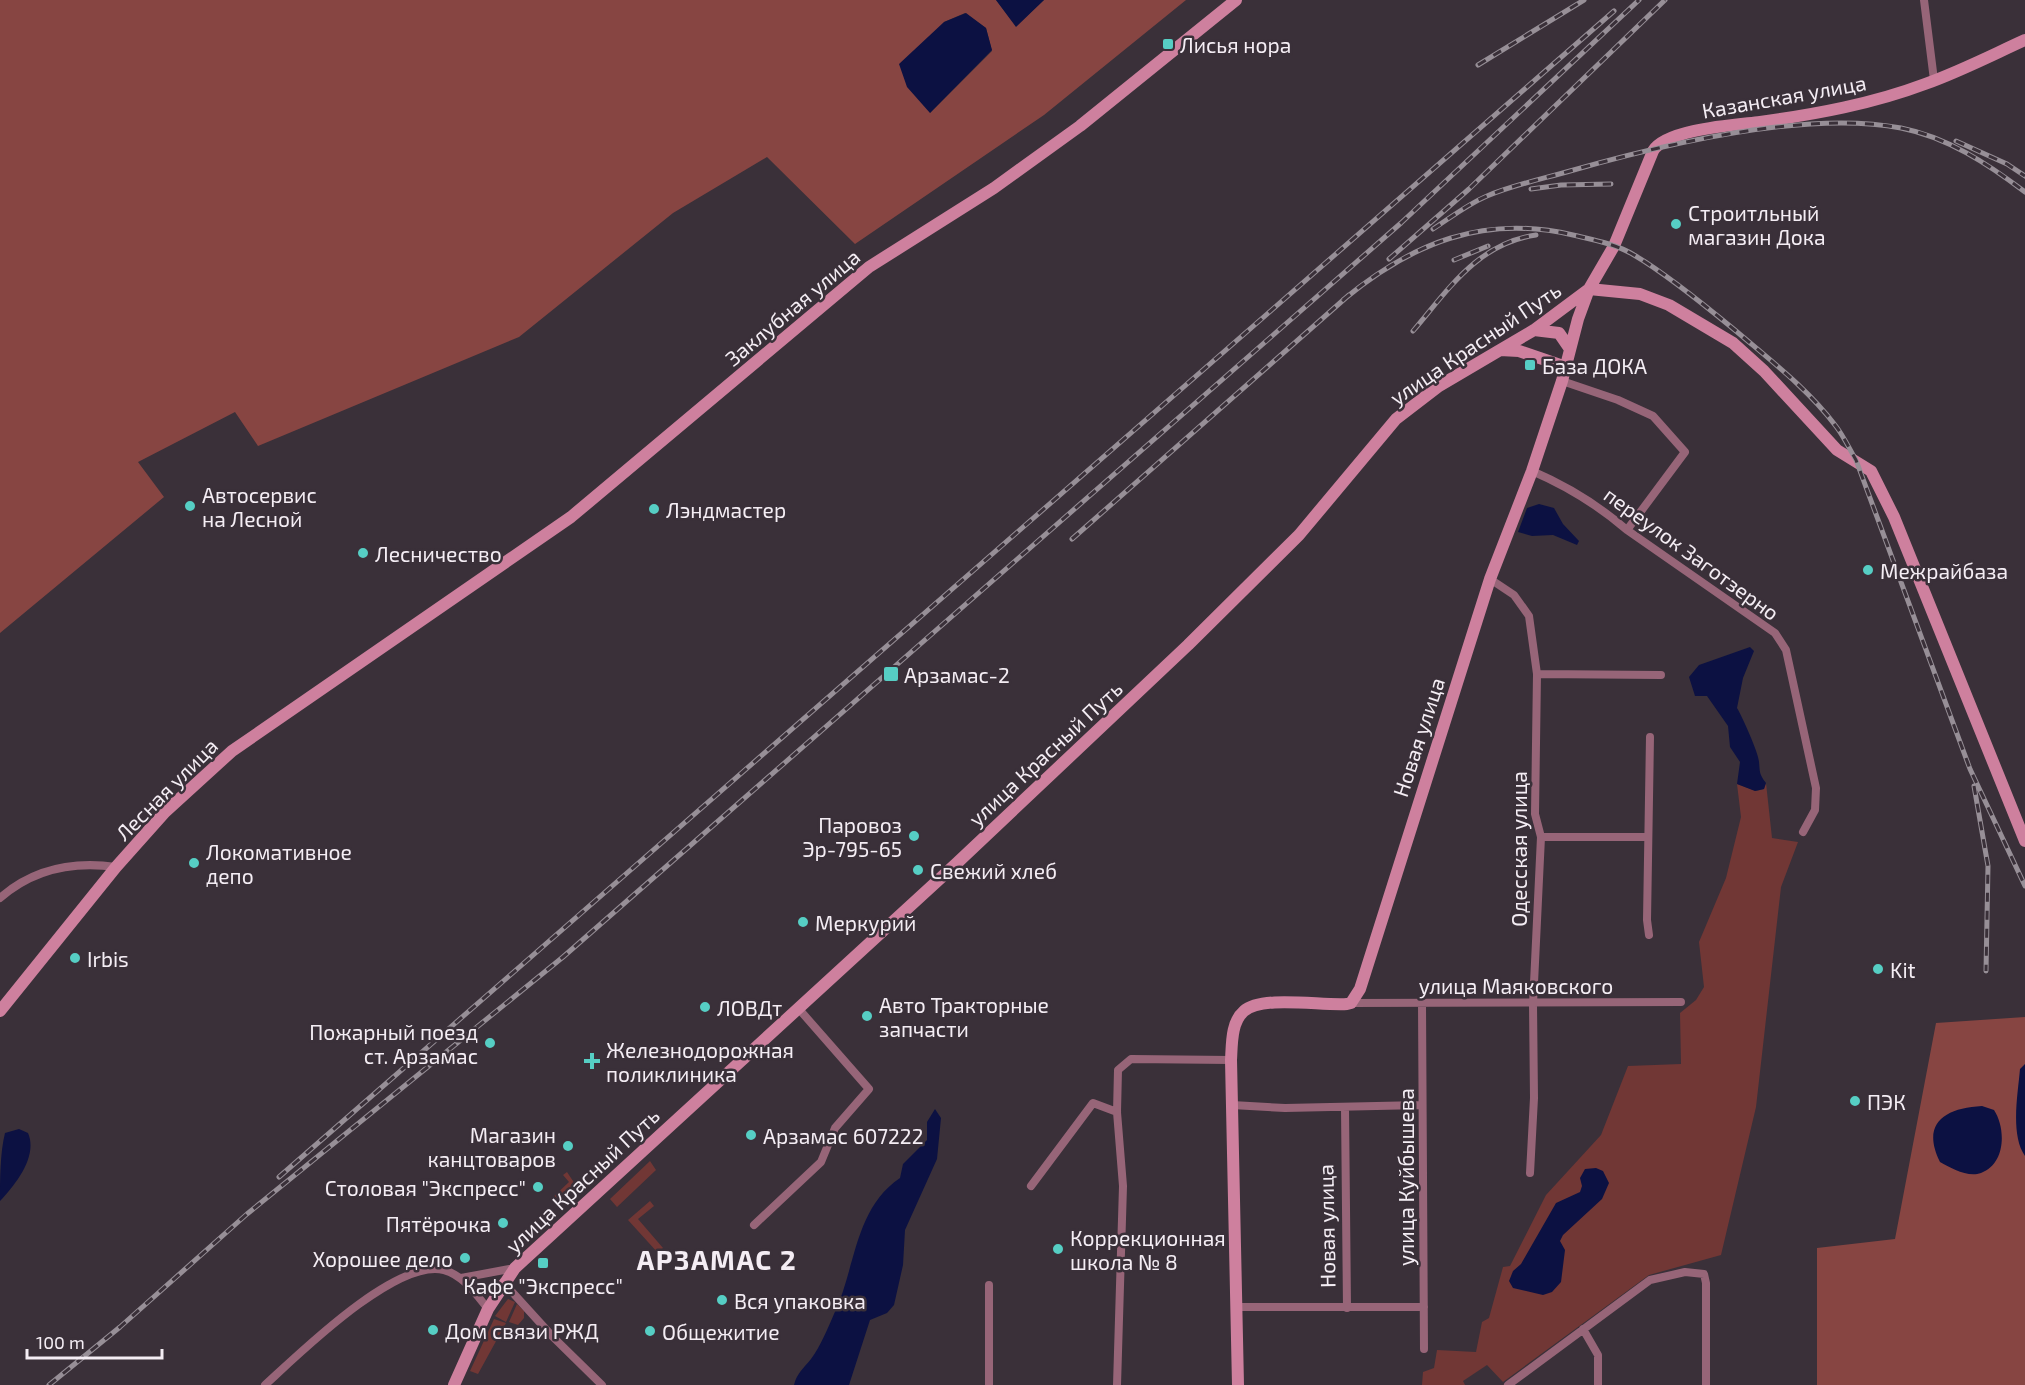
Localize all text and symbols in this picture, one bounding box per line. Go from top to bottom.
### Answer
place label: Лисья нора [1180,32,1291,57]
marker: Лисья нора [1161,37,1175,51]
street label: Казанская улица [1700,69,1868,124]
place label: Строитльный магазин Дока [1688,200,1826,249]
marker: Строитльный магазин Дока [1669,217,1683,231]
street label: Заклубная улица [720,243,865,371]
street label: улица Красный Путь [1385,276,1566,410]
place label: База ДОКА [1542,353,1647,378]
marker: База ДОКА [1523,358,1537,372]
street label: переулок Заготзерно [1599,481,1784,626]
place label: Автосервис на Лесной [202,482,317,531]
place label: Лэндмастер [666,497,786,522]
marker: Автосервис на Лесной [183,499,197,513]
marker: Лэндмастер [647,502,661,516]
place label: Лесничество [375,541,502,566]
marker: Лесничество [356,546,370,560]
place label: Межрайбаза [1880,558,2008,583]
marker: Межрайбаза [1861,563,1875,577]
place label: Арзамас-2 [904,662,1010,687]
marker: Арзамас-2 [882,665,900,683]
street label: Новая улица [1387,674,1450,800]
street label: улица Красный Путь [963,675,1128,831]
street label: Лесная улица [110,733,223,846]
street label: Одесская улица [1506,771,1532,927]
place label: Паровоз Эр-795-65 [802,812,902,861]
marker: Паровоз Эр-795-65 [907,829,921,843]
place label: Локомативное депо [206,839,352,888]
marker: Локомативное депо [187,856,201,870]
place label: Свежий хлеб [930,858,1057,883]
marker: Свежий хлеб [911,863,925,877]
place label: Меркурий [815,910,916,936]
marker: Меркурий [796,915,810,929]
place label: Irbis [87,946,129,971]
marker: Irbis [68,951,82,965]
place label: Kit [1890,957,1916,982]
marker: Kit [1871,962,1885,976]
street label: улица Маяковского [1419,973,1613,999]
place label: Авто Тракторные запчасти [879,992,1049,1041]
place label: ЛОВДт [717,995,782,1020]
marker: ЛОВДт [698,1000,712,1014]
marker: Авто Тракторные запчасти [860,1009,874,1023]
place label: Пожарный поезд ст. Арзамас [309,1019,478,1068]
marker: Пожарный поезд ст. Арзамас [483,1036,497,1050]
place label: Железнодорожная поликлиника [606,1037,794,1086]
marker: Железнодорожная поликлиника [583,1052,601,1070]
street label: улица Куйбышева [1393,1088,1419,1266]
place label: ПЭК [1867,1089,1906,1114]
marker: ПЭК [1848,1094,1862,1108]
street label: улица Красный Путь [500,1102,665,1258]
place label: Магазин канцтоваров [427,1122,556,1171]
place label: Арзамас 607222 [763,1123,923,1148]
marker: Арзамас 607222 [744,1128,758,1142]
marker: Магазин канцтоваров [561,1139,575,1153]
street label: Новая улица [1312,1164,1341,1288]
place label: Столовая "Экспресс" [325,1175,526,1200]
marker: Столовая "Экспресс" [531,1180,545,1194]
place label: Пятёрочка [386,1211,491,1236]
marker: Пятёрочка [496,1216,510,1230]
place label: Коррекционная школа № 8 [1070,1225,1226,1274]
marker: Коррекционная школа № 8 [1051,1242,1065,1256]
district label: АРЗАМАС 2 [637,1243,797,1275]
place label: Хорошее дело [312,1246,453,1271]
marker: Хорошее дело [458,1251,472,1265]
marker: Кафе "Экспресс" [536,1256,550,1270]
place label: Кафе "Экспресс" [463,1273,623,1298]
place label: Вся упаковка [734,1288,866,1314]
marker: Вся упаковка [715,1293,729,1307]
place label: Дом связи РЖД [445,1318,599,1343]
place label: Общежитие [662,1319,780,1344]
scale bar [27,1322,162,1360]
marker: Дом связи РЖД [426,1323,440,1337]
marker: Общежитие [643,1324,657,1338]
text: 100 m [36,1331,85,1353]

